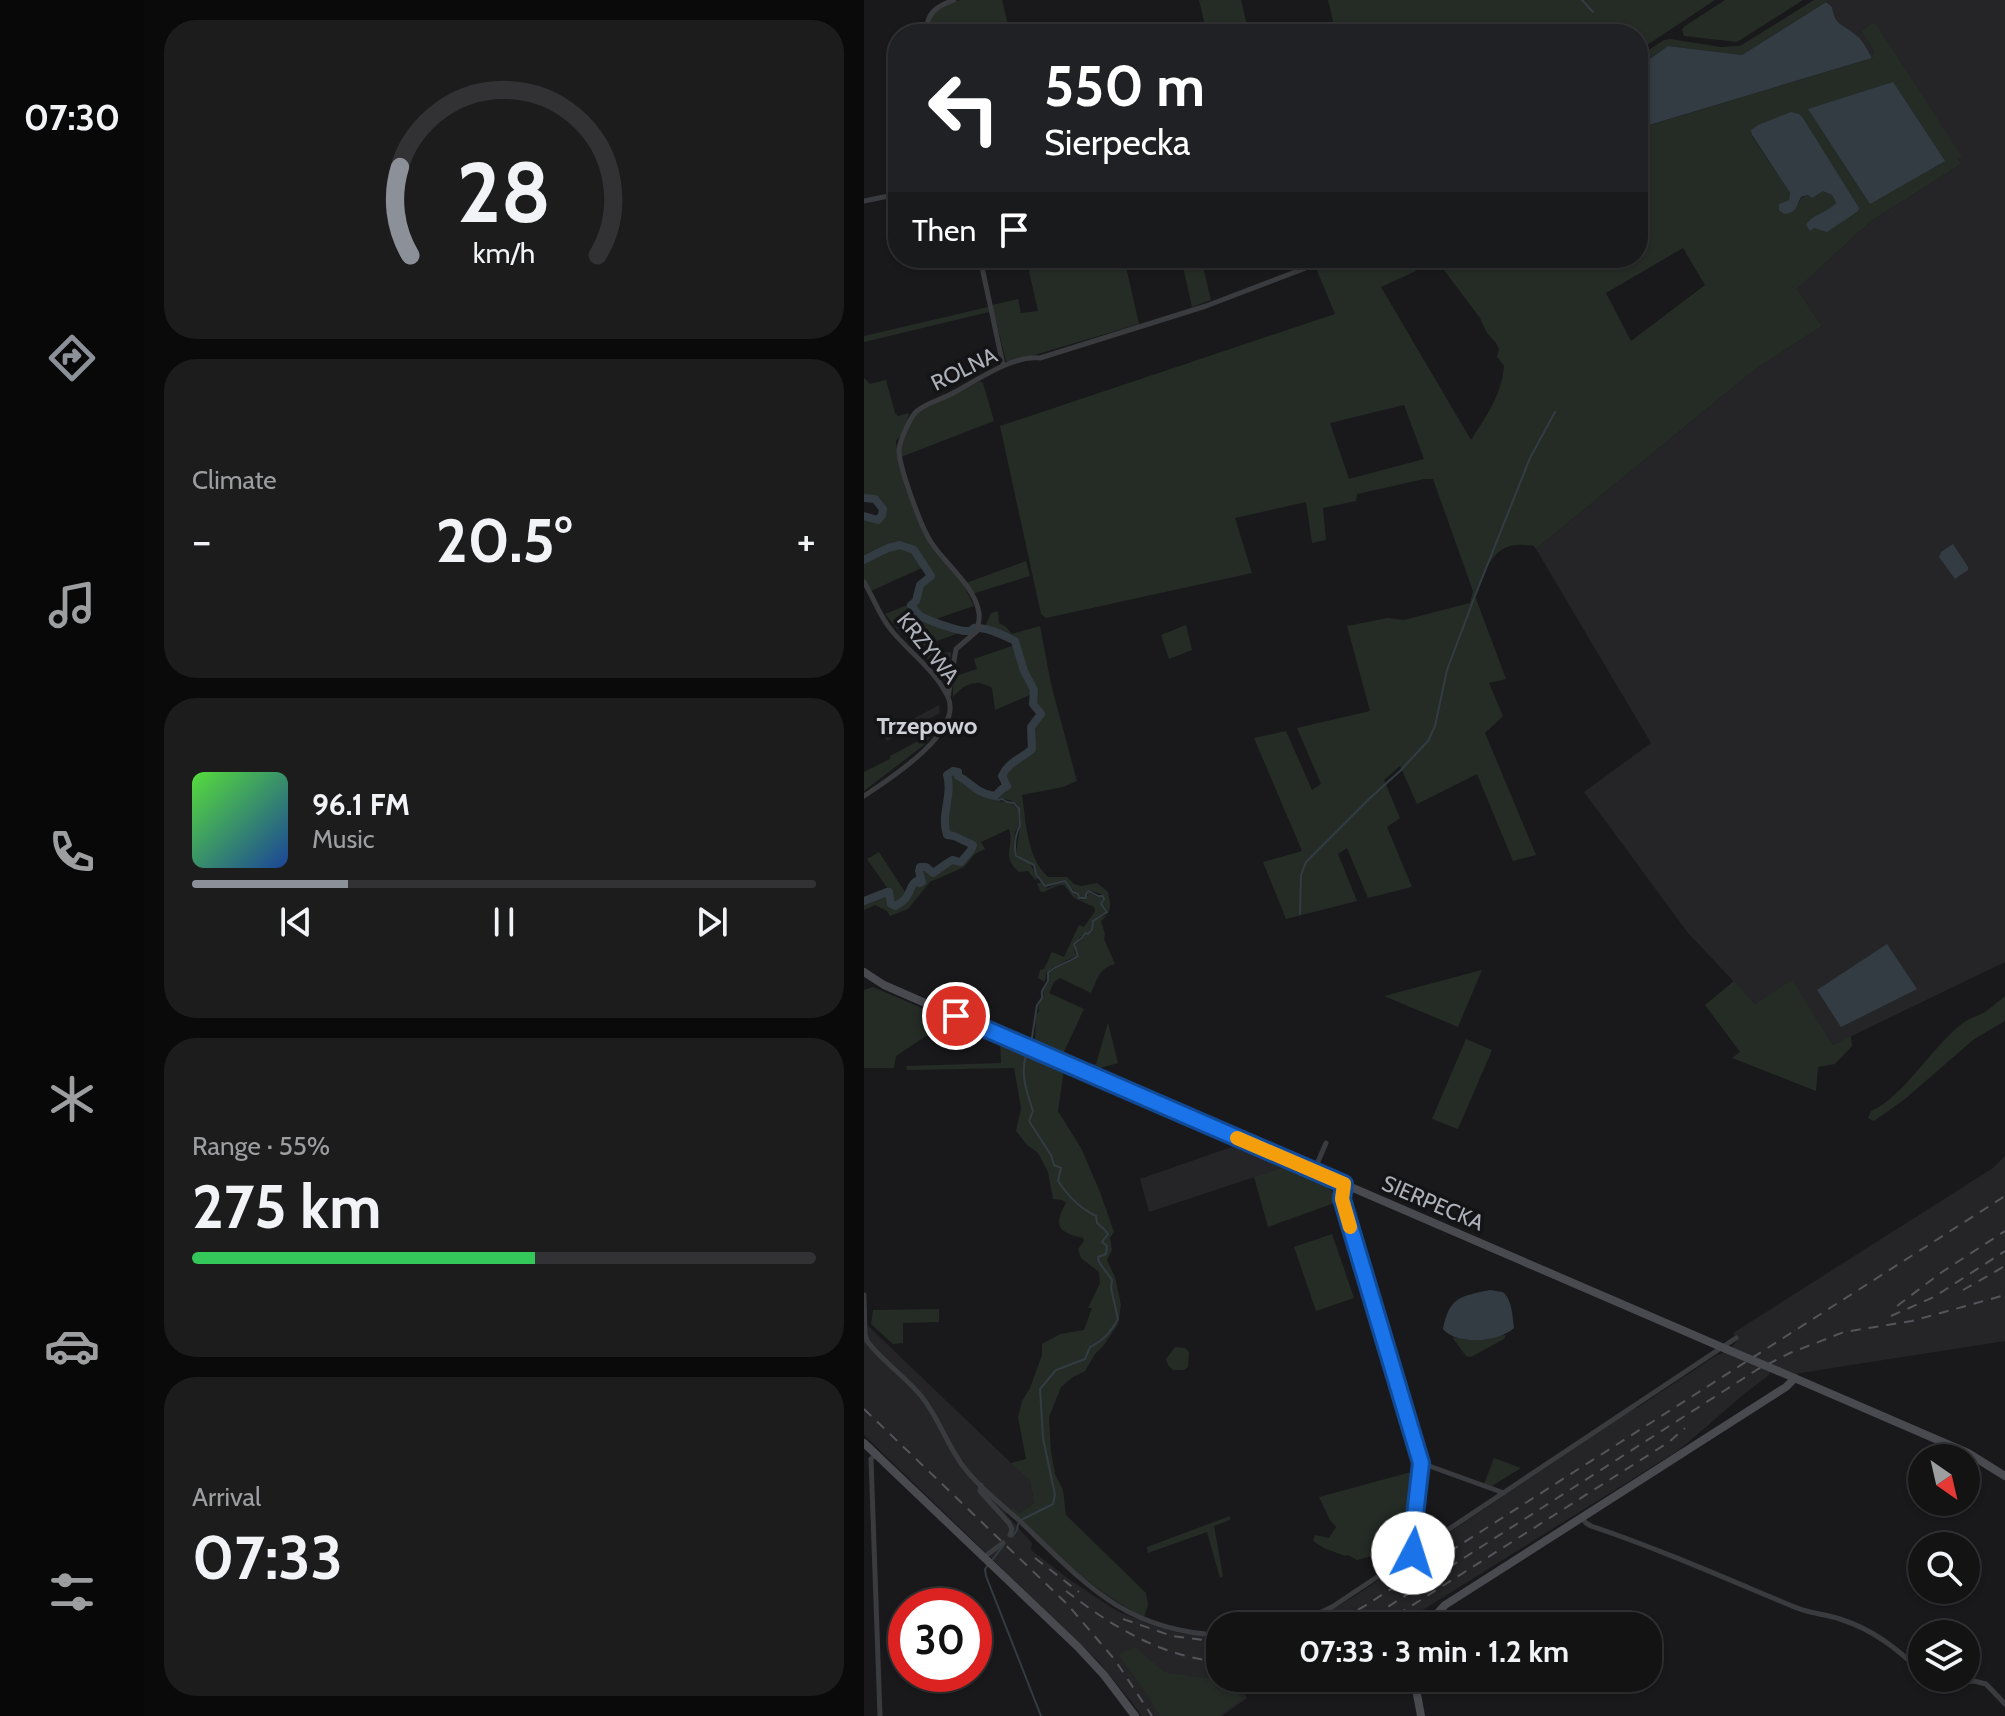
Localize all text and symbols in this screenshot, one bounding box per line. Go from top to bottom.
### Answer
text: 550 m [1044,52,1205,120]
icon: left [912,56,1016,160]
text: 07:30 [24,95,120,139]
text: Sierpecka [1044,120,1190,164]
text: 28 [457,141,551,242]
icon: arrive [992,208,1036,252]
text: Then [912,212,976,249]
text: km/h [473,235,535,270]
icon: directions [44,330,100,386]
street label: ROLNA [926,341,1002,397]
text: Climate [192,464,277,496]
text: 20.5° [436,504,572,577]
text: − [192,514,211,567]
text: + [797,514,816,567]
icon: music [44,577,100,633]
street label: KRZYWA [891,607,965,689]
district label: Trzepowo [877,711,978,740]
text: 96.1 FM [312,786,410,823]
text: Music [312,823,375,855]
icon: phone [44,824,100,880]
icon: previous [274,900,318,944]
icon: pause [482,900,526,944]
icon: next [690,900,734,944]
pin [922,982,990,1050]
icon: arrive [934,994,978,1038]
icon: climate [44,1071,100,1127]
text: Range · 55% [192,1130,330,1162]
street label: SIERPECKA [1378,1169,1488,1237]
text: 275 km [192,1170,381,1243]
icon: car [44,1318,100,1374]
north arrow [1908,1444,1980,1516]
map controls [1908,1444,1980,1692]
text: Arrival [192,1481,261,1513]
position arrow [1371,1511,1455,1595]
text: 07:33 [192,1521,343,1594]
button: search [1908,1532,1980,1604]
icon: filters [44,1564,100,1620]
speed limit sign: 30 [888,1588,992,1692]
button: layers [1908,1620,1980,1692]
text: 07:33 · 3 min · 1.2 km [1299,1633,1569,1670]

